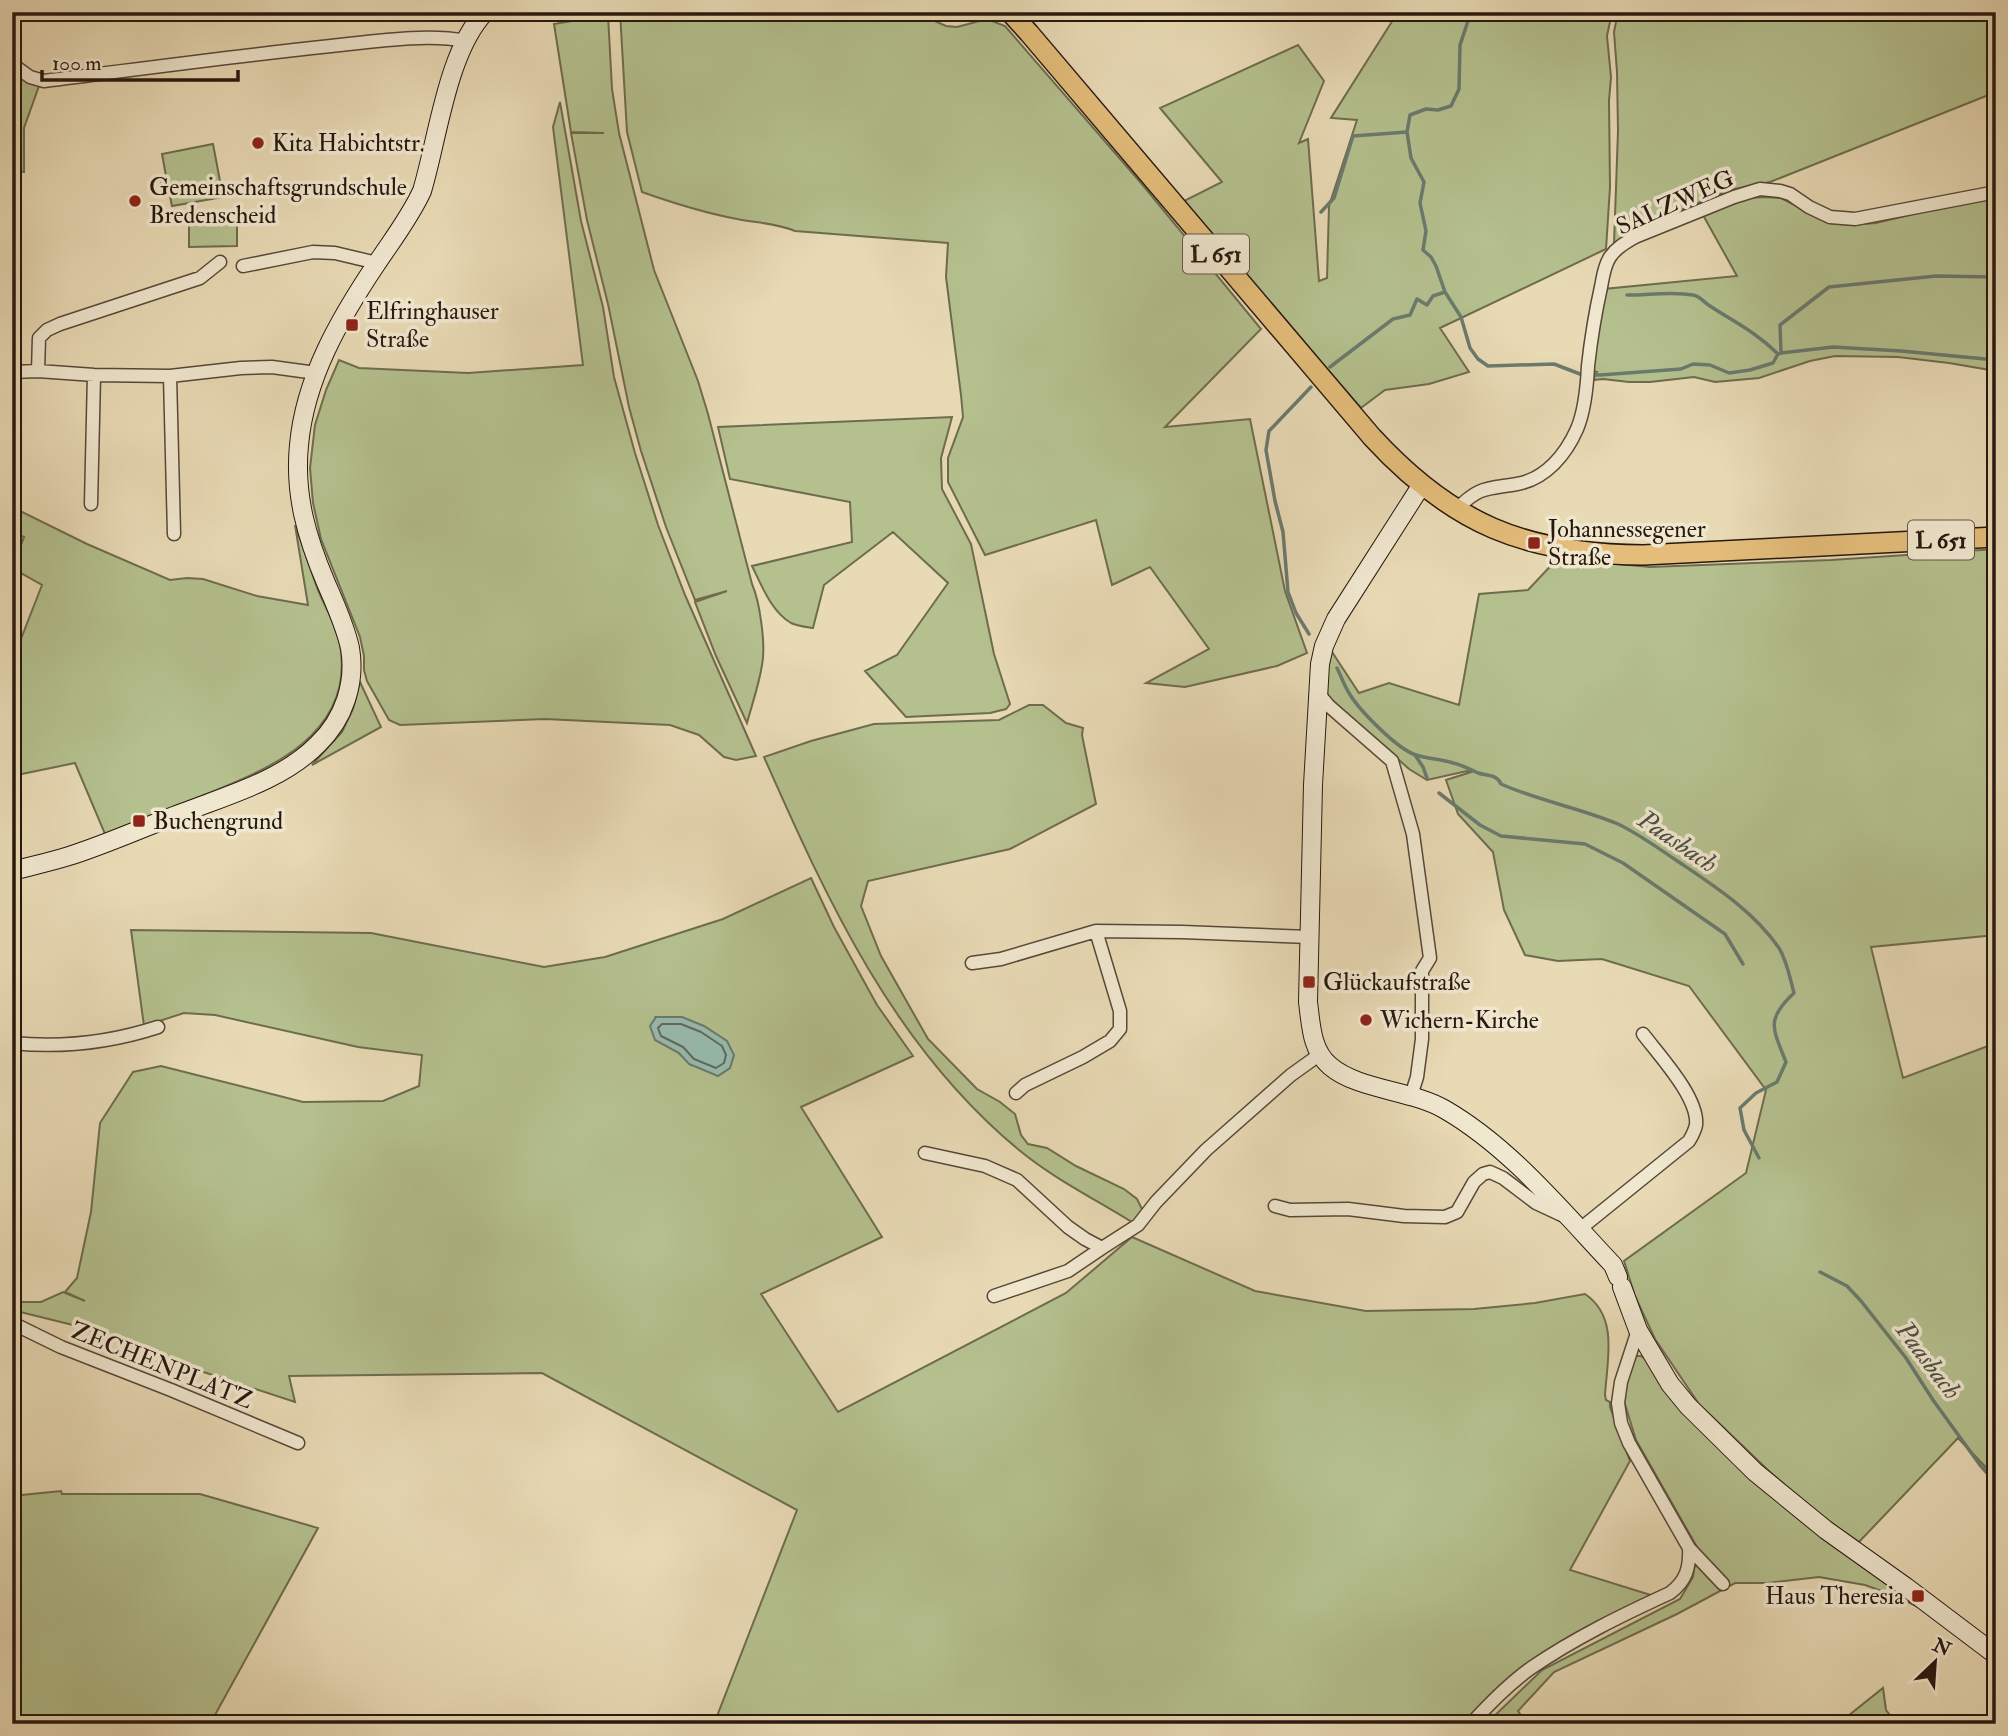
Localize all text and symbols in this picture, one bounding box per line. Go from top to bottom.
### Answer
scale bar [42,38,238,82]
text: 100 m [52,50,102,77]
place label: Kita Habichtstr. [272,128,424,159]
marker: Kita Habichtstr. [250,135,266,151]
street label: SALZWEG [1611,163,1739,242]
place label: Gemeinschaftsgrundschule Bredenscheid [149,172,407,231]
marker: Gemeinschaftsgrundschule Bredenscheid [127,193,143,209]
road number: L 651 [1183,234,1249,274]
place label: Elfringhauser Straße [366,296,499,355]
marker: Elfringhauser Straße [344,317,360,333]
place label: Johannessegener Straße [1547,514,1706,573]
road number: L 651 [1908,520,1974,560]
marker: Johannessegener Straße [1526,535,1542,551]
water label: Paasbach [1631,803,1723,880]
place label: Buchengrund [153,806,283,837]
marker: Buchengrund [131,813,147,829]
place label: Glückaufstraße [1323,967,1470,998]
marker: Glückaufstraße [1301,974,1317,990]
place label: Wichern-Kirche [1379,1005,1539,1036]
marker: Wichern-Kirche [1358,1012,1374,1028]
street label: ZECHENPLATZ [66,1315,257,1416]
water label: Paasbach [1888,1315,1968,1406]
place label: Haus Theresia [1765,1581,1905,1612]
marker: Haus Theresia [1910,1588,1926,1604]
north arrow [1899,1628,1969,1698]
text: N [1928,1633,1955,1662]

